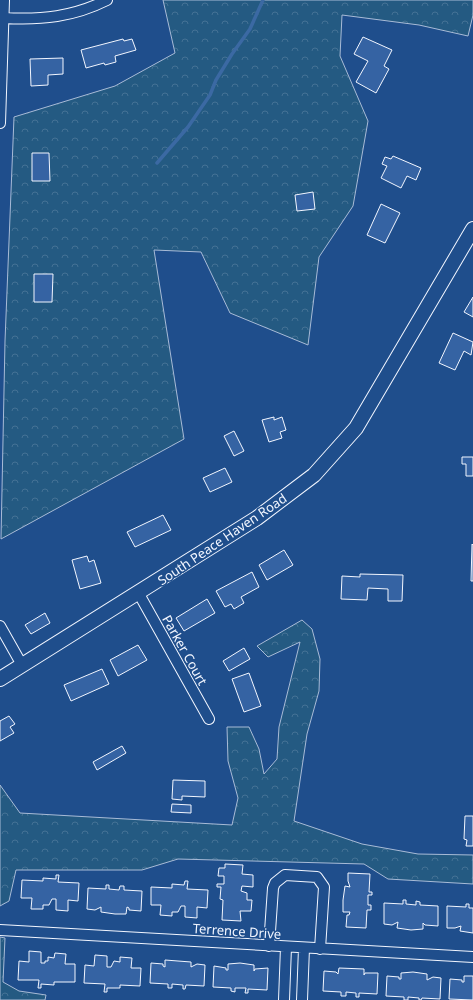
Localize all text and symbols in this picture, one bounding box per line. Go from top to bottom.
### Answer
street label: South Peace Haven Road [154,489,290,589]
street label: Parker Court [158,612,212,689]
street label: Terrence Drive [192,919,282,943]

